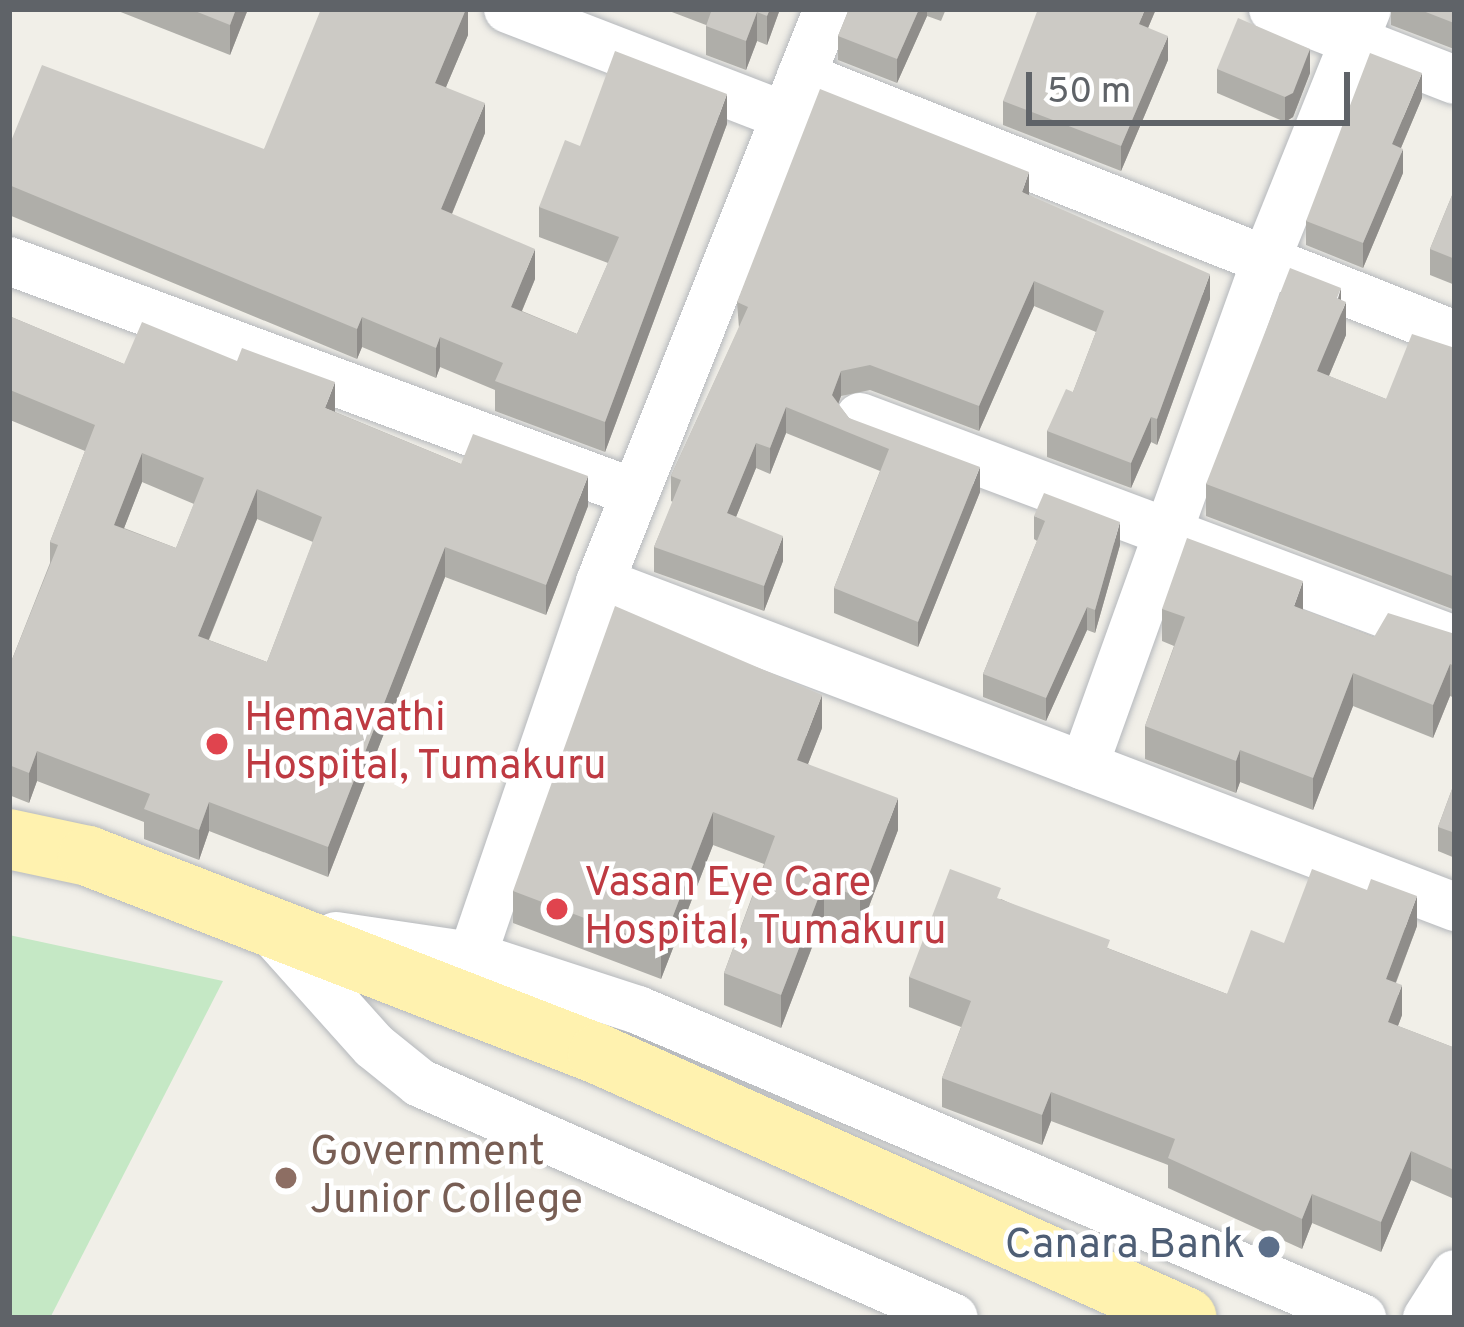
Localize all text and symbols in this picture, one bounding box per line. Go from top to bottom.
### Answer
scale bar [1032,48,1356,122]
text: 50 m [1047,70,1131,116]
place label: Hemavathi Hospital, Tumakuru [244,695,608,794]
marker: Hemavathi Hospital, Tumakuru [201,728,233,760]
place label: Vasan Eye Care Hospital, Tumakuru [584,860,948,958]
marker: Vasan Eye Care Hospital, Tumakuru [541,893,573,925]
place label: Government Junior College [310,1129,583,1228]
marker: Government Junior College [273,1165,299,1191]
place label: Canara Bank [1005,1222,1245,1272]
marker: Canara Bank [1256,1234,1282,1260]

